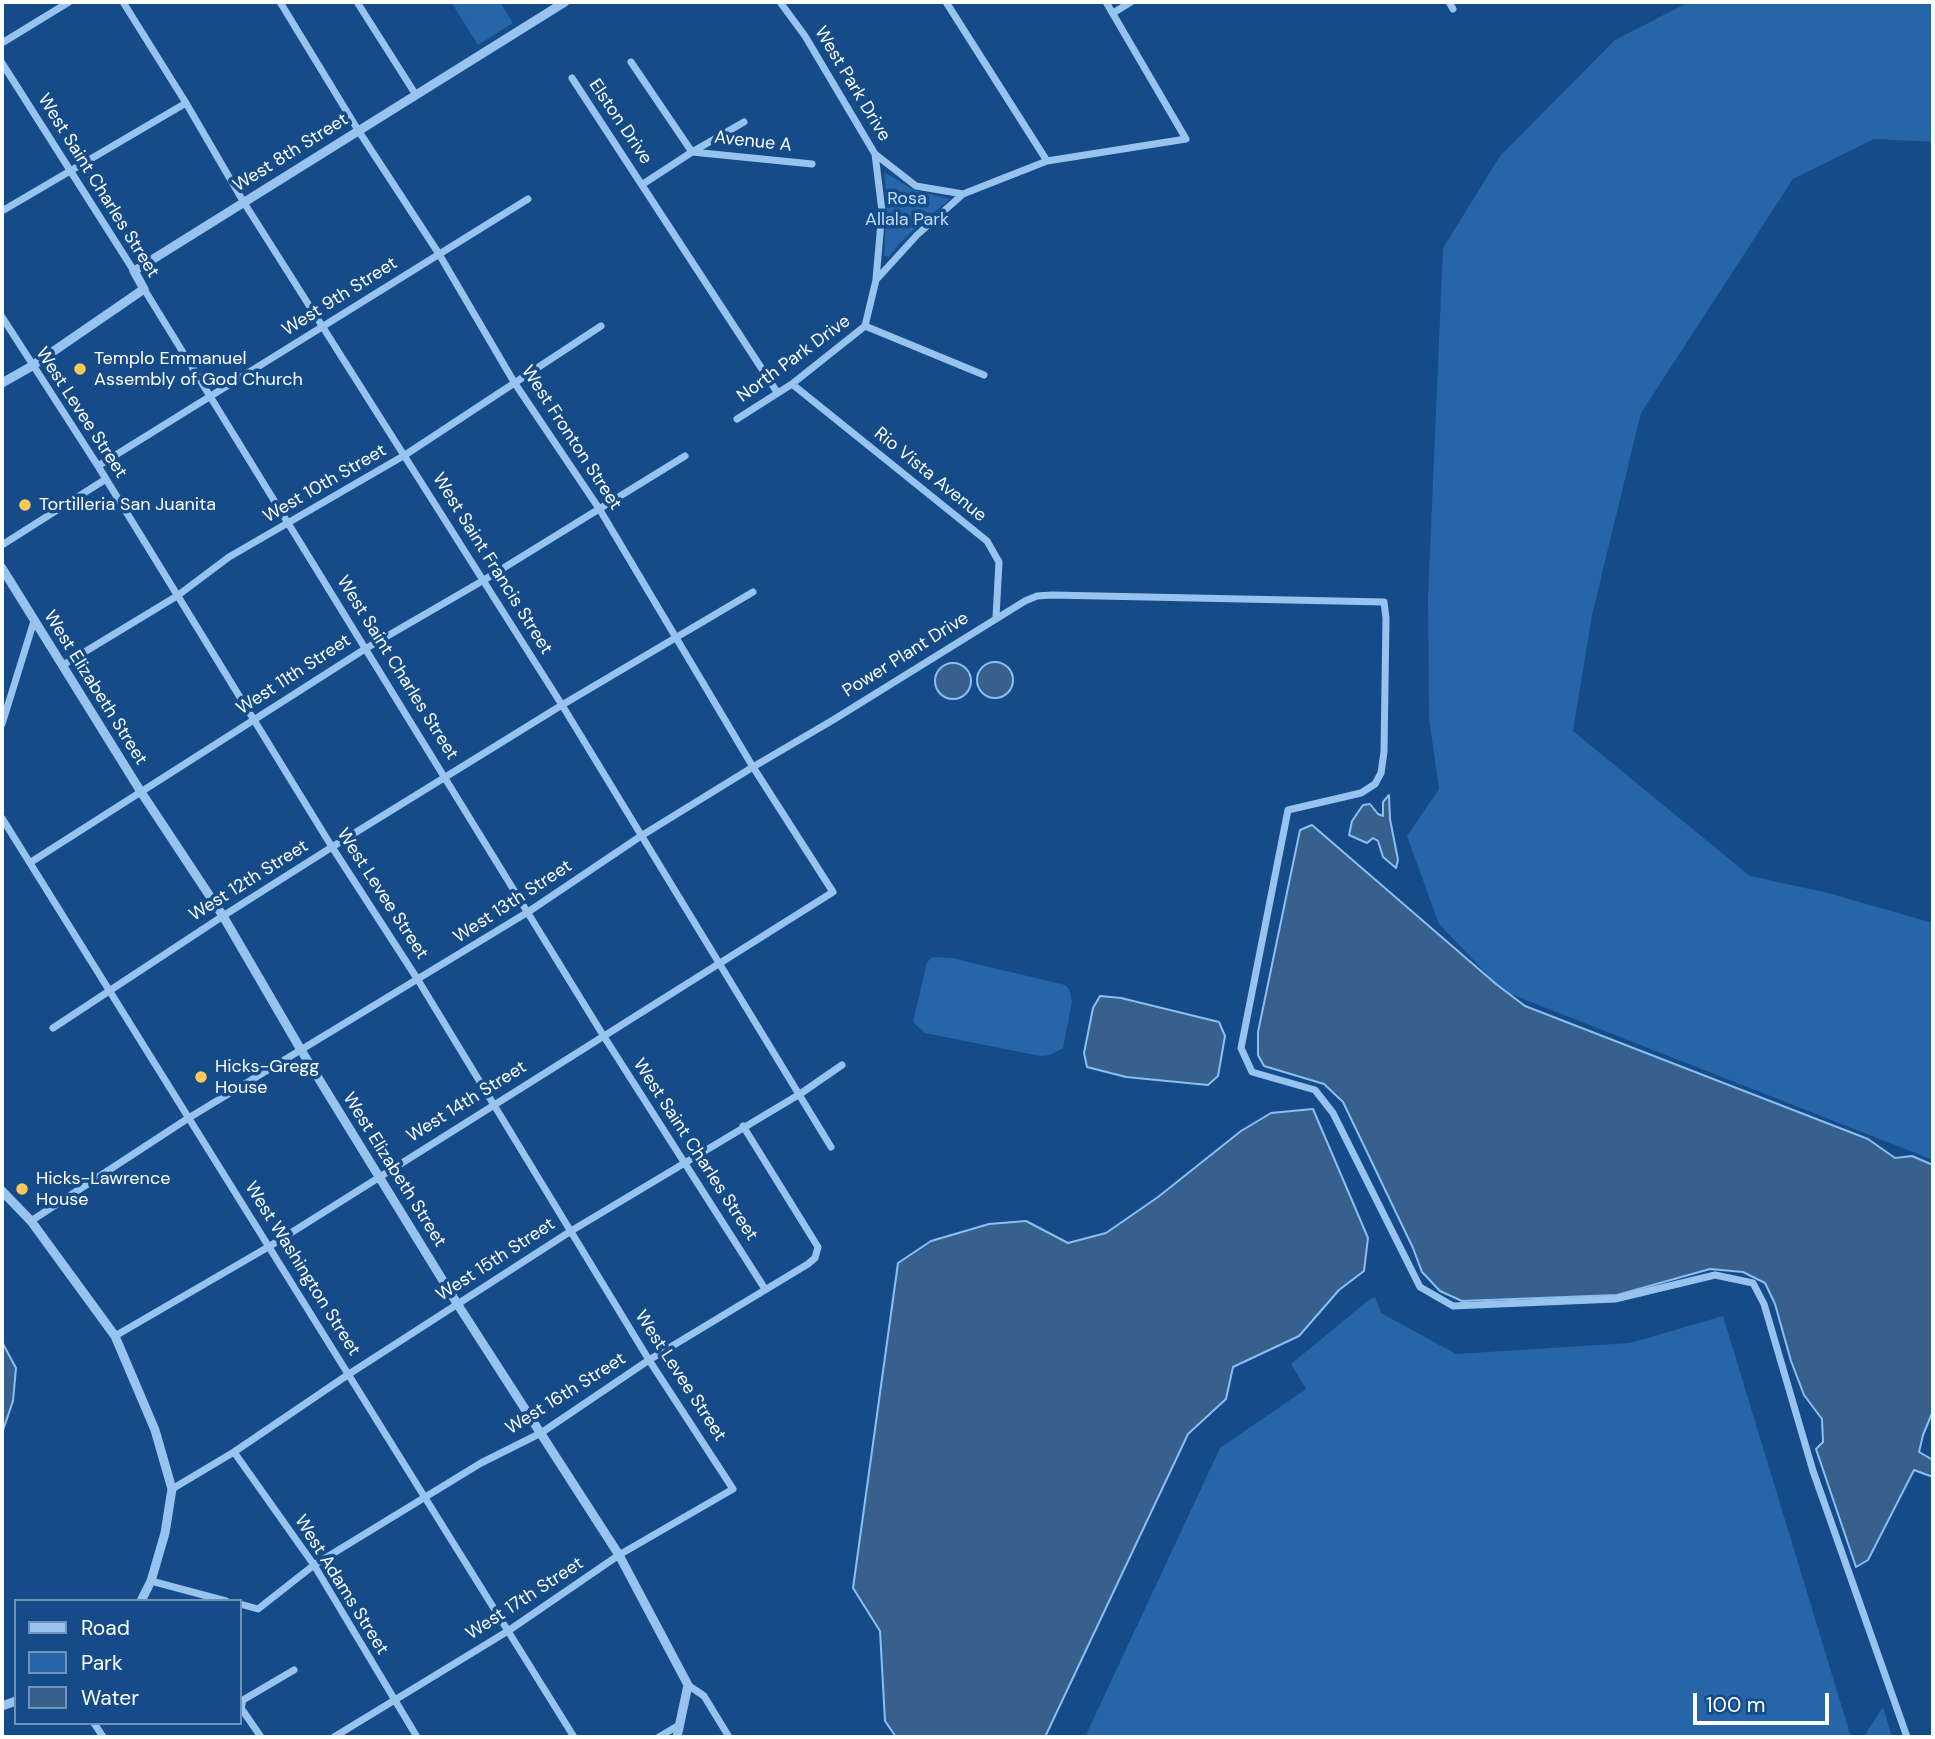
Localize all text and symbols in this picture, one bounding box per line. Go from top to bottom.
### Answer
street label: West Park Drive [809,23,895,145]
street label: Elston Drive [584,75,656,169]
street label: West Saint Charles Street [32,90,164,282]
street label: West 8th Street [230,109,352,197]
street label: Avenue A [713,127,793,157]
park label: Rosa Allala Park [865,188,949,230]
street label: West 9th Street [278,253,402,341]
street label: North Park Drive [733,311,855,407]
street label: West Levee Street [31,344,131,482]
place label: Templo Emmanuel Assembly of God Church [94,348,303,390]
marker: Templo Emmanuel Assembly of God Church [72,361,88,377]
street label: West Fronton Street [516,362,626,514]
street label: Rio Vista Avenue [869,423,991,527]
street label: West 10th Street [260,440,390,528]
street label: West Saint Francis Street [427,469,557,659]
place label: Tortilleria San Juanita [39,494,216,516]
marker: Tortilleria San Juanita [17,497,33,513]
street label: West Saint Charles Street [331,572,463,764]
street label: West Elizabeth Street [39,607,151,769]
street label: Power Plant Drive [839,608,973,702]
street label: West 11th Street [233,630,355,720]
street label: West Levee Street [332,825,432,963]
street label: West 12th Street [185,836,313,926]
street label: West 13th Street [450,856,576,948]
street label: West Saint Charles Street [628,1055,762,1245]
place label: Hicks-Gregg House [215,1056,319,1098]
street label: West 14th Street [403,1057,531,1147]
marker: Hicks-Gregg House [193,1069,209,1085]
street label: West Elizabeth Street [338,1089,450,1251]
place label: Hicks-Lawrence House [36,1168,170,1210]
street label: West Washington Street [240,1178,364,1360]
marker: Hicks-Lawrence House [14,1181,30,1197]
street label: West 15th Street [433,1214,559,1306]
street label: West Levee Street [630,1307,730,1445]
street label: West 16th Street [502,1348,630,1440]
street label: West Adams Street [289,1511,393,1659]
street label: West 17th Street [462,1553,588,1645]
legend [14,1599,242,1725]
text: Road [81,1614,130,1642]
text: Park [81,1649,122,1677]
scale bar [1697,1680,1834,1724]
text: Water [81,1684,139,1712]
text: 100 m [1706,1691,1766,1719]

